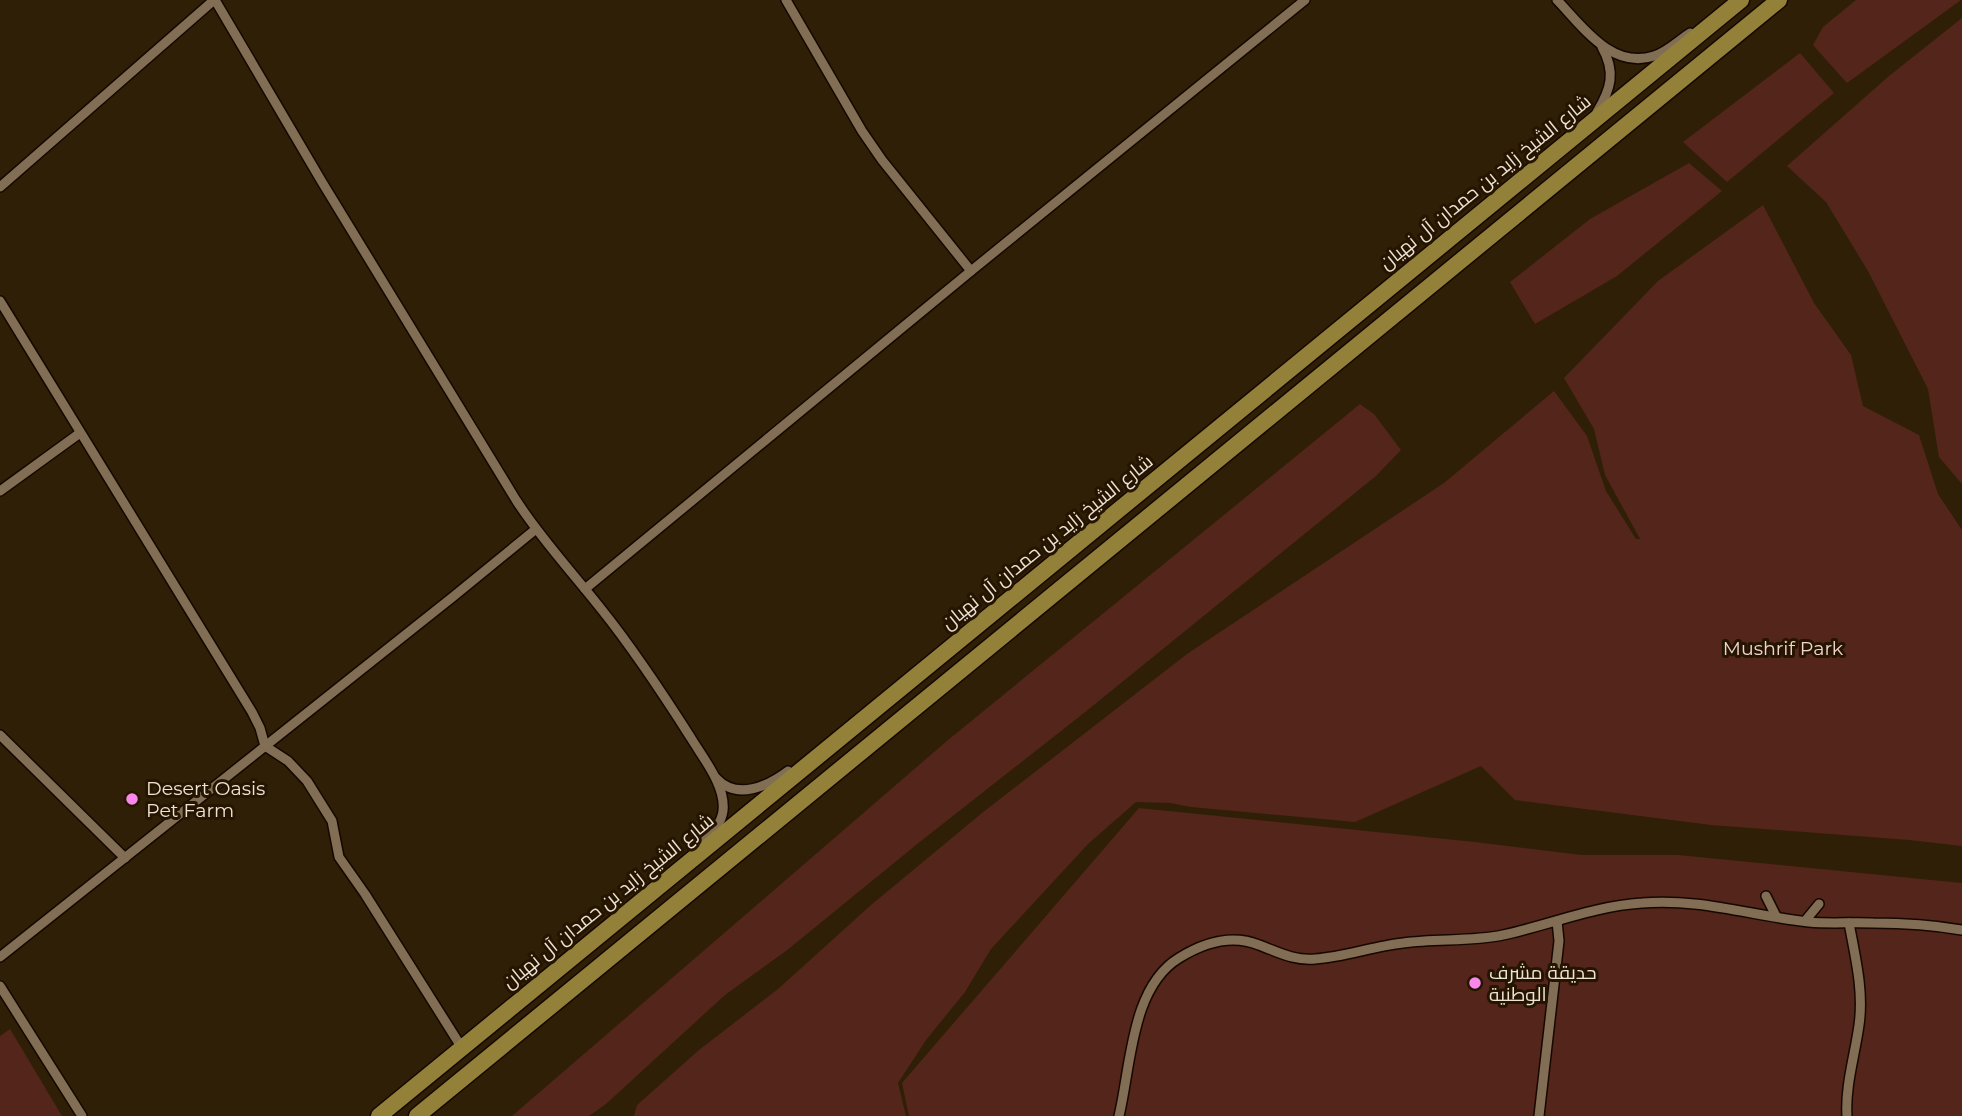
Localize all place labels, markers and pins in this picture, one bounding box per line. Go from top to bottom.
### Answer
place label: Desert Oasis Pet Farm [146,777,265,822]
marker: Desert Oasis Pet Farm [124,791,140,807]
place label: حديقة مشرف الوطنية [1489,961,1596,1006]
marker: حديقة مشرف الوطنية [1467,975,1483,991]

